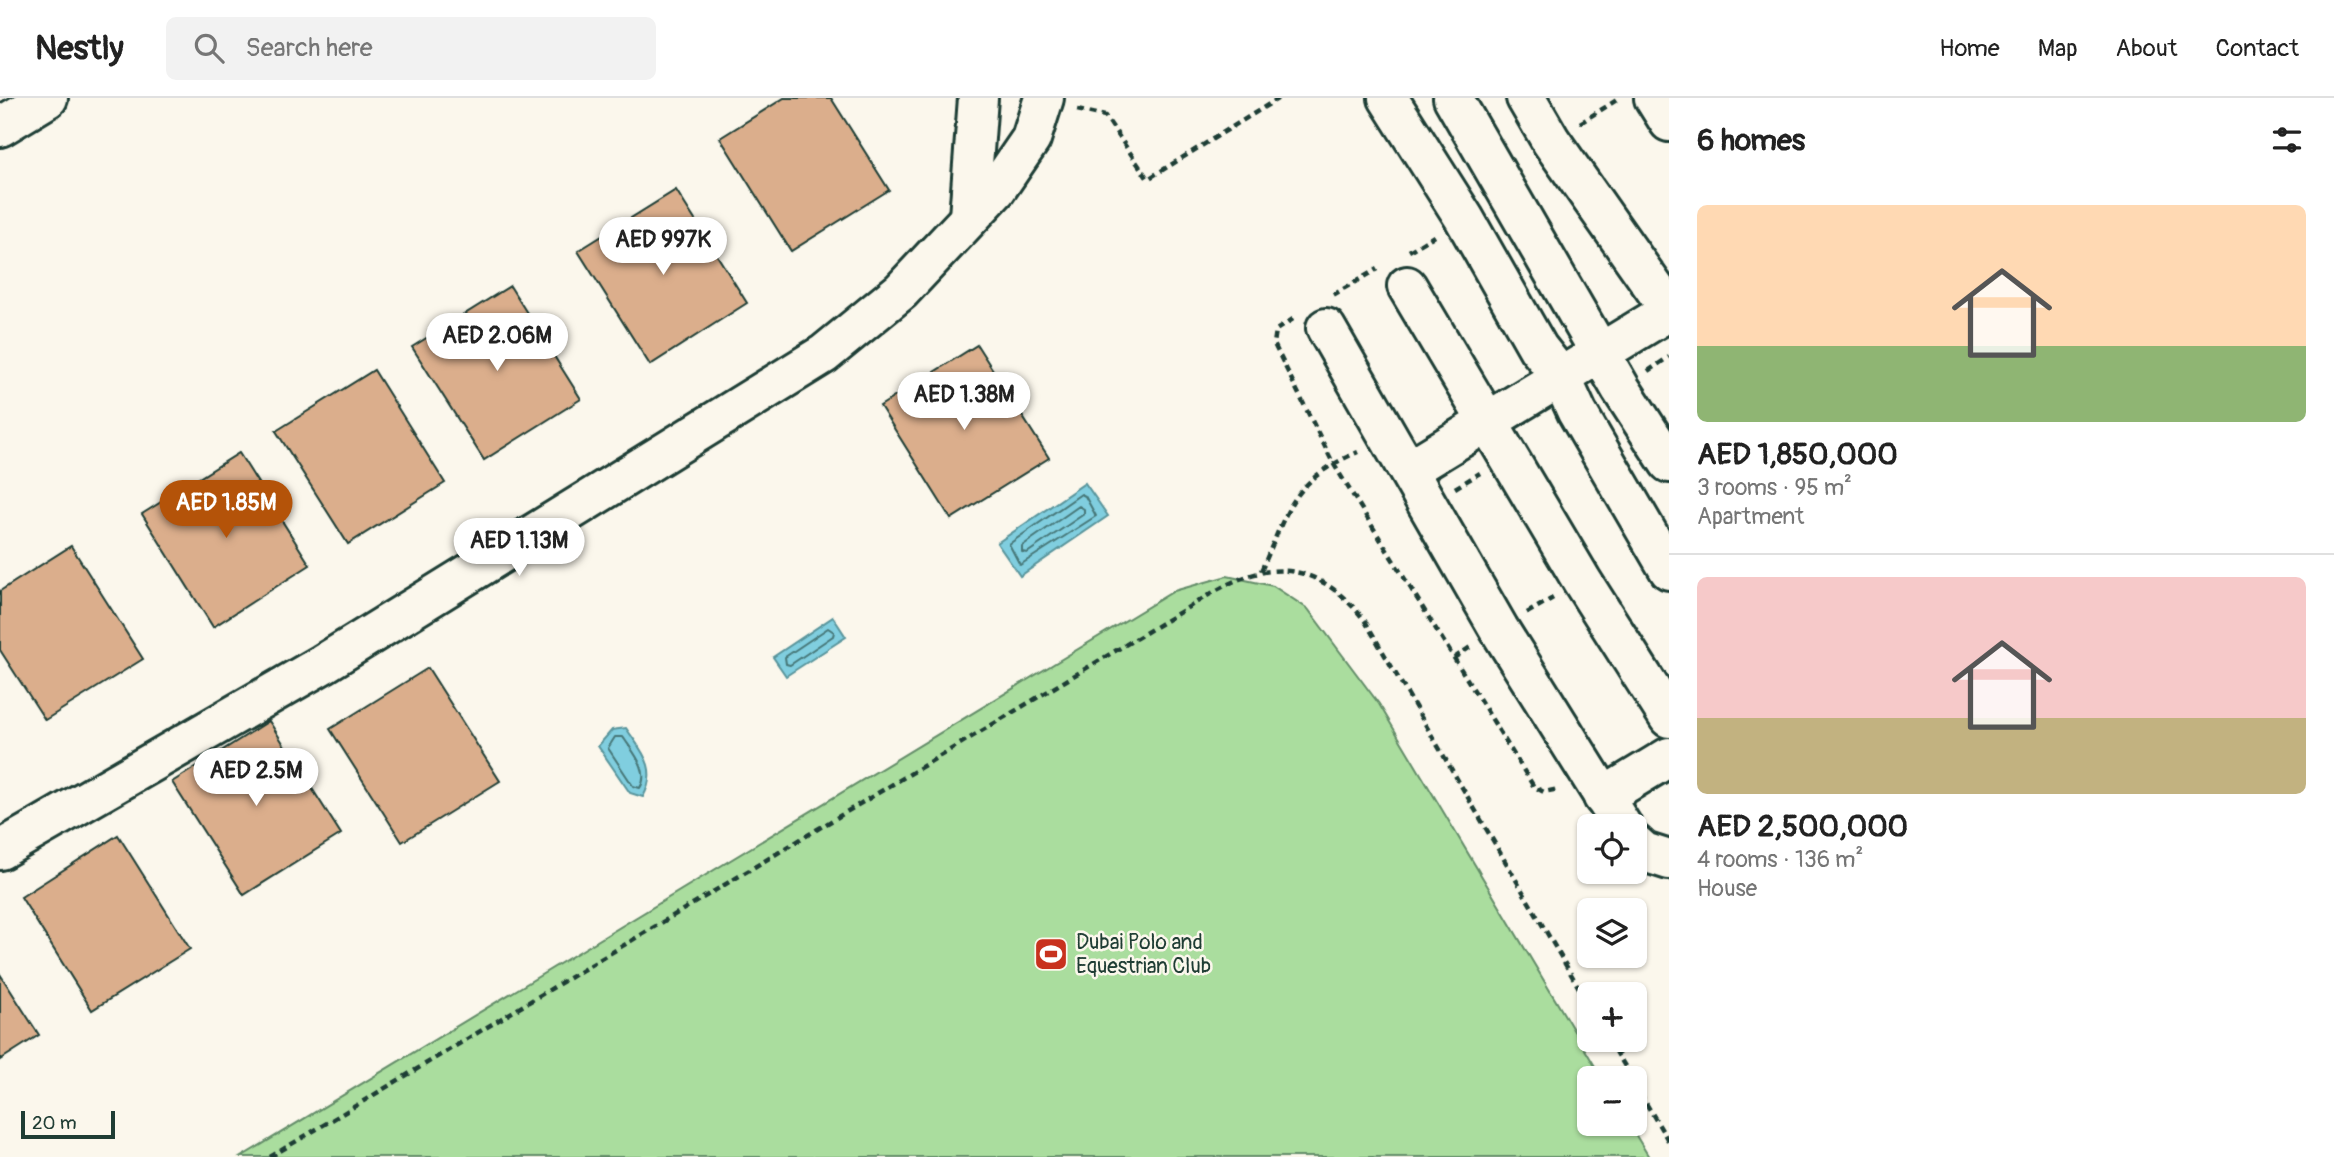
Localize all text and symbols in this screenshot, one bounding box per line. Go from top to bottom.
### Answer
search box [166,17,656,80]
text: Nestly [35,28,124,69]
icon: search [190,29,228,67]
text: Search here [246,32,373,64]
text: Home [1939,34,2000,63]
text: Map [2038,34,2078,63]
text: About [2116,34,2178,63]
text: Contact [2216,34,2299,63]
icon: filters [2268,121,2306,159]
text: 6 homes [1697,122,1805,159]
pin: AED 997K [591,218,735,277]
text: AED 997K [615,225,711,254]
icon: home [1939,250,2065,376]
pin: AED 2.06M [417,314,577,373]
text: AED 2.06M [442,321,552,350]
pin: AED 1.38M [884,372,1044,432]
text: AED 1.38M [913,380,1015,409]
text: AED 1,850,000 [1697,436,1898,473]
text: 3 rooms · 95 m² [1697,473,1852,502]
pin: AED 1.85M [146,480,306,540]
text: AED 1.85M [176,488,276,517]
text: Apartment [1697,502,1804,531]
pin: AED 1.13M [439,518,599,578]
text: AED 1.13M [470,526,568,555]
icon: home [1939,622,2065,748]
pin: AED 2.5M [184,748,328,808]
text: AED 2.5M [209,756,303,785]
text: AED 2,500,000 [1697,808,1908,845]
map controls [1577,814,1647,1136]
button: locate [1577,814,1647,884]
text: 4 rooms · 136 m² [1697,845,1863,874]
text: House [1697,874,1757,903]
button: layers [1577,898,1647,968]
place label: Dubai Polo and Equestrian Club [1076,929,1211,980]
sports icon: Dubai Polo and Equestrian Club [1032,935,1070,973]
button: + [1577,982,1647,1052]
button: − [1577,1066,1647,1136]
scale bar [21,1108,116,1140]
text: 20 m [32,1111,77,1135]

